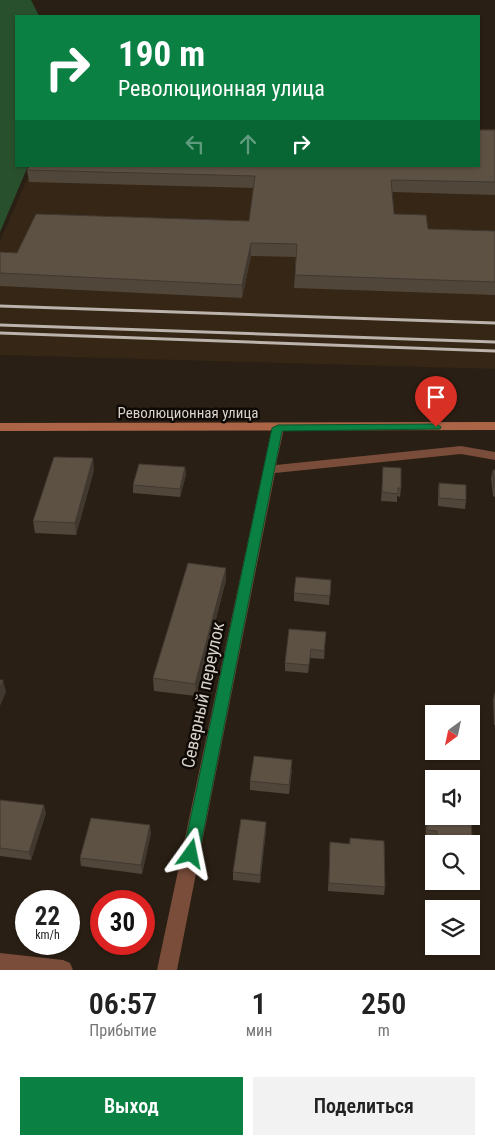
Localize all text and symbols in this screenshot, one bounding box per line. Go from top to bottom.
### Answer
text: 190 m [118,34,205,75]
icon: right [35,35,100,100]
text: Революционная улица [118,76,325,101]
icon: left [181,130,209,158]
icon: ahead [234,130,262,158]
icon: right [287,130,315,158]
pin [415,376,457,427]
icon: arrive [422,383,450,411]
street label: Революционная улица [118,404,258,422]
street label: Северный переулок [177,620,228,770]
north arrow [425,705,480,760]
map controls [425,705,480,955]
button: sound [425,770,480,825]
position arrow [164,827,216,879]
button: search [425,835,480,890]
speed limit sign: 30 [90,890,155,955]
button: layers [425,900,480,955]
text: 22 [35,902,60,931]
text: km/h [35,928,60,942]
text: 06:57 [89,986,157,1021]
text: 1 [251,986,267,1021]
text: 250 [361,986,406,1021]
text: Прибытие [89,1021,156,1040]
text: мин [246,1021,272,1040]
text: m [378,1021,390,1040]
button: Выход [20,1077,243,1135]
button: Поделиться [253,1077,475,1135]

